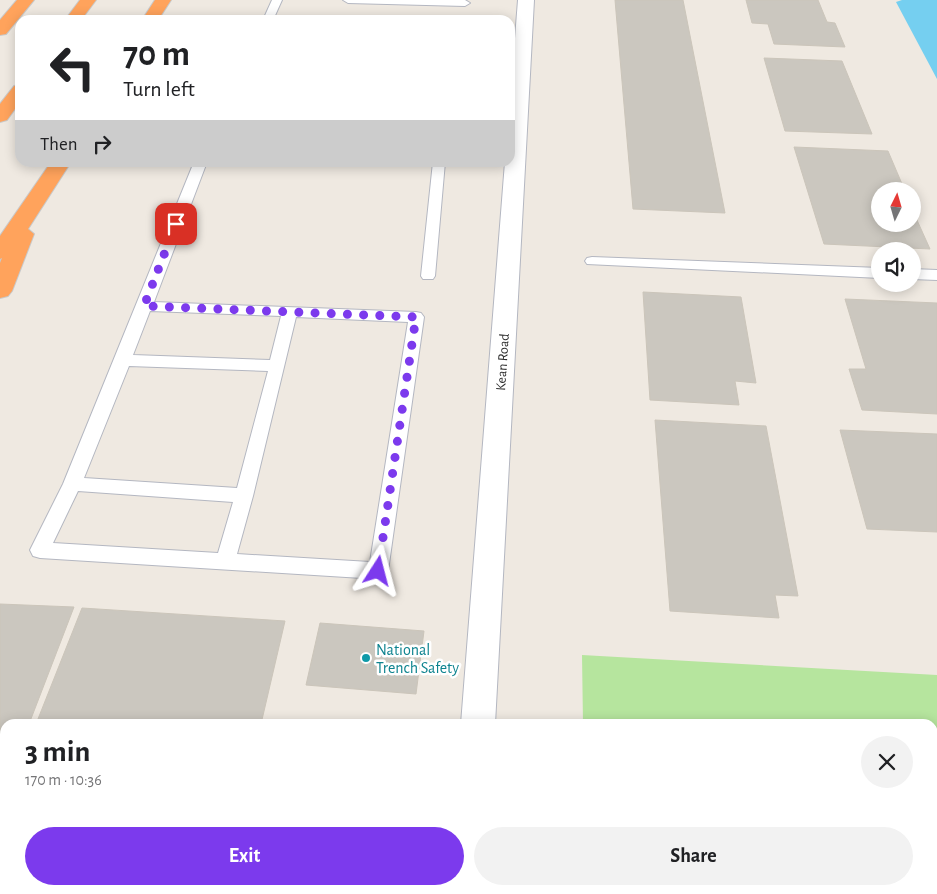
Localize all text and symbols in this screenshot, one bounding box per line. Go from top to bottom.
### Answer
icon: left [40,35,105,100]
text: 70 m [123,37,190,72]
text: Turn left [123,78,195,100]
icon: right [88,130,116,158]
text: Then [40,135,78,154]
north arrow [871,182,921,232]
map controls [871,182,921,292]
pin [155,203,197,245]
icon: arrive [162,210,190,238]
button: sound [871,242,921,292]
street label: Kean Road [494,333,512,391]
position arrow [351,544,403,596]
place label: National Trench Safety [376,642,459,677]
marker: National Trench Safety [360,652,372,664]
button: close [861,736,913,788]
text: 3 min [25,737,90,767]
text: 170 m · 10:36 [25,772,102,788]
button: Exit [25,827,464,885]
button: Share [474,827,913,885]

